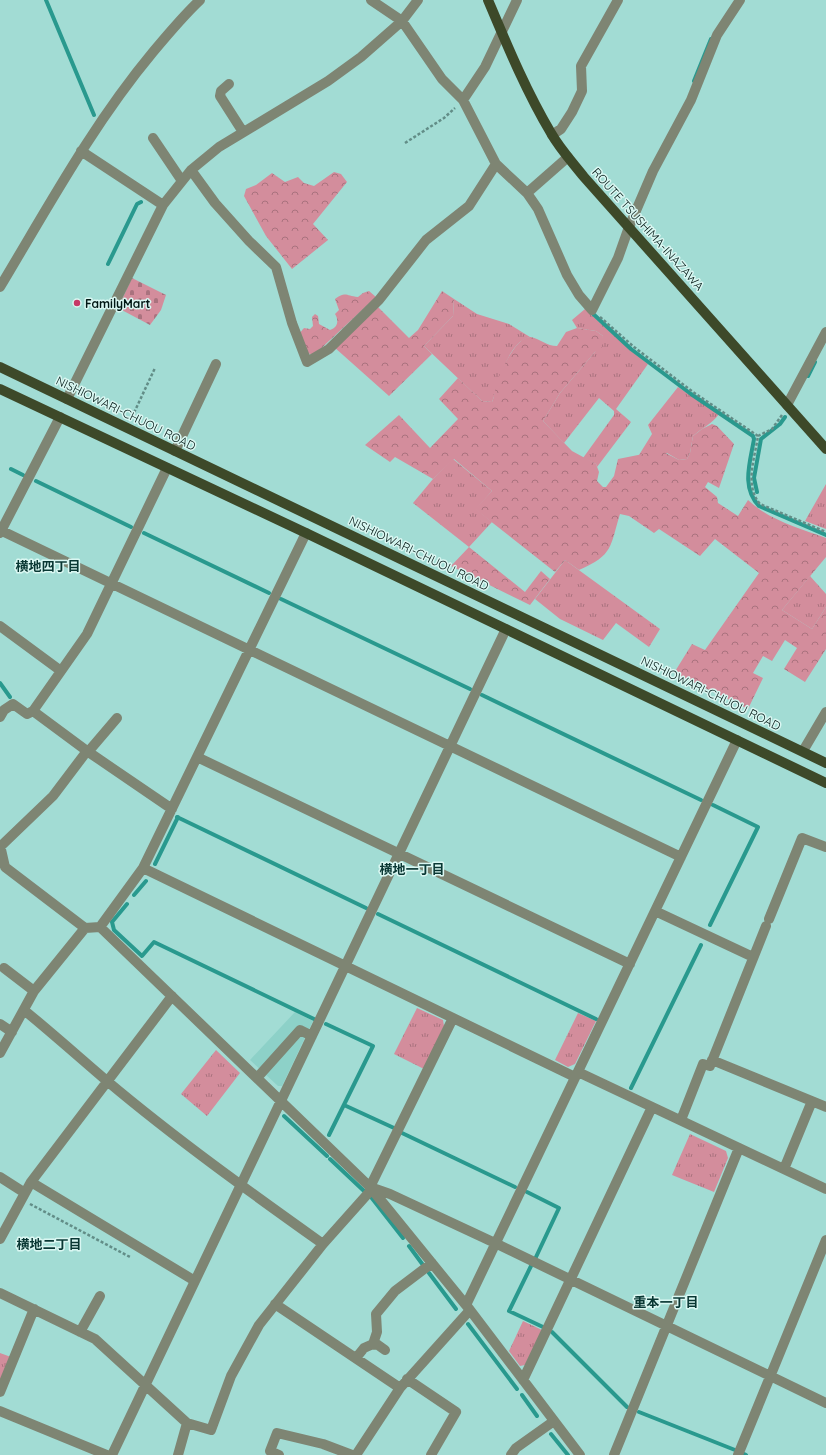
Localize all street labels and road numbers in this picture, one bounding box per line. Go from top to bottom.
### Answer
street label: ROUTE TSUSHIMA-INAZAWA [589,165,707,294]
street label: NISHIOWARI-CHUOU ROAD [54,373,199,454]
street label: NISHIOWARI-CHUOU ROAD [347,513,492,594]
street label: NISHIOWARI-CHUOU ROAD [639,653,784,734]

